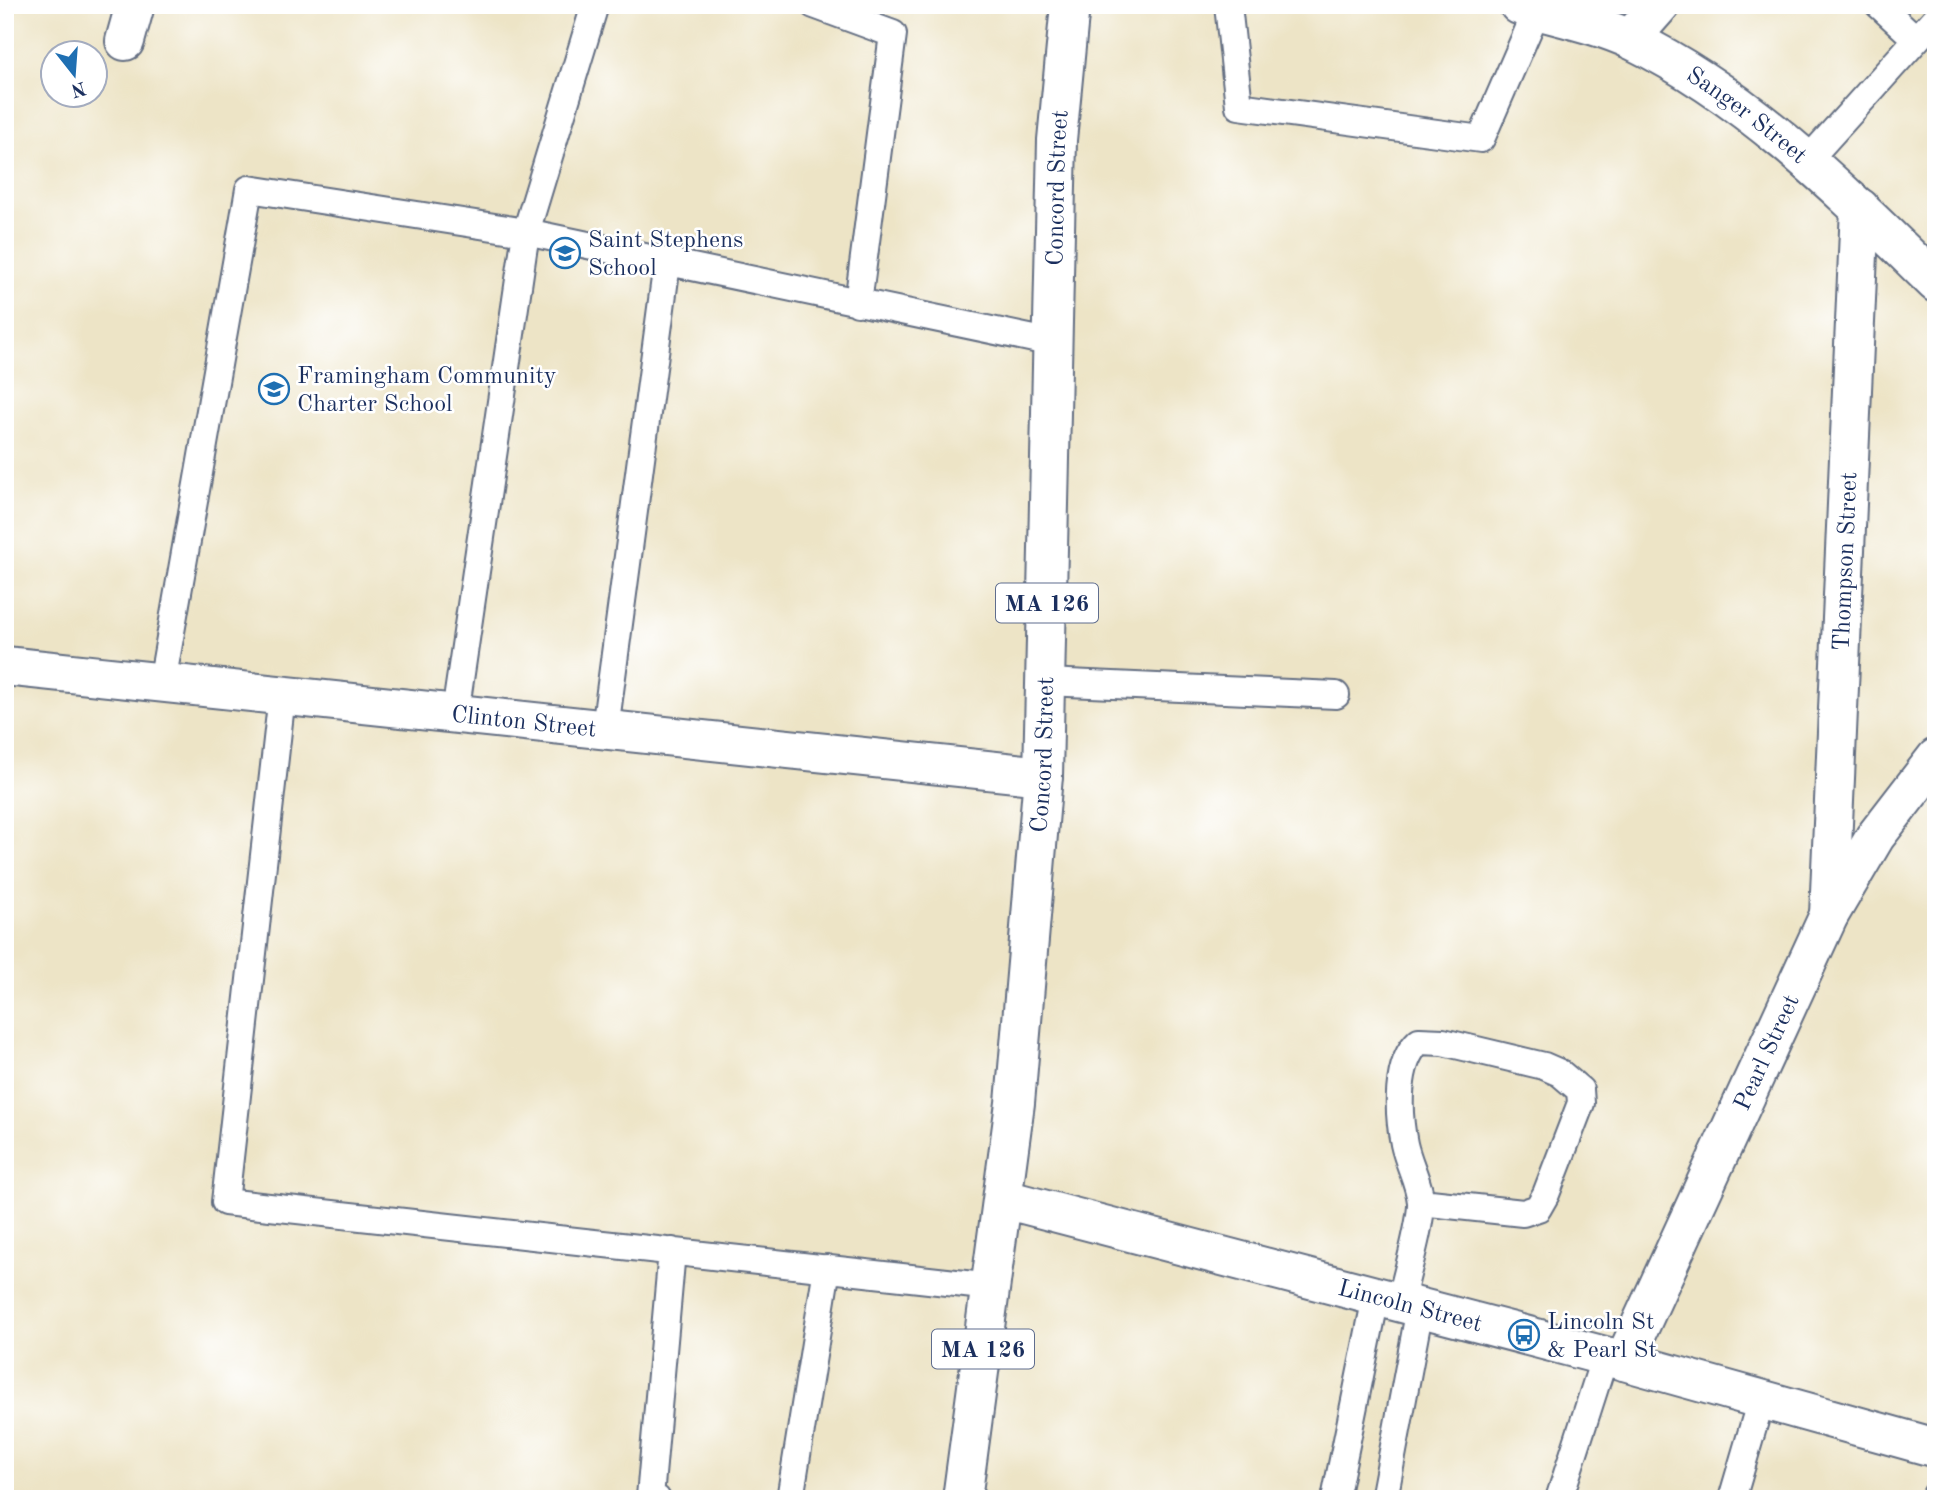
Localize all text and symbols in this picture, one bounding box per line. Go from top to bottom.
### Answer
north arrow [38,38,108,108]
street label: Sanger Street [1682,63,1811,169]
text: N [68,77,88,99]
street label: Concord Street [1044,109,1074,266]
place label: Saint Stephens School [588,229,744,281]
school or university icon: Saint Stephens School [548,236,582,270]
place label: Framingham Community Charter School [297,365,557,417]
school or university icon: Framingham Community Charter School [257,372,291,406]
street label: Thompson Street [1831,471,1862,652]
road number: MA 126 [996,583,1098,622]
street label: Concord Street [1028,676,1059,834]
street label: Clinton Street [450,703,598,743]
street label: Pearl Street [1731,991,1805,1115]
street label: Lincoln Street [1335,1277,1484,1337]
place label: Lincoln St & Pearl St [1547,1311,1657,1363]
bus stop icon: Lincoln St & Pearl St [1507,1318,1541,1352]
road number: MA 126 [932,1330,1034,1368]

